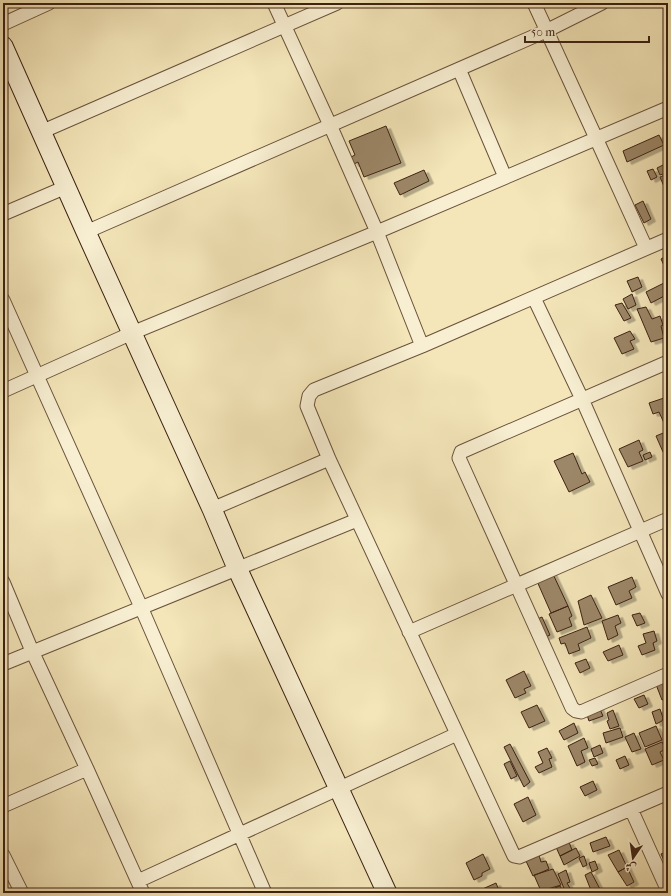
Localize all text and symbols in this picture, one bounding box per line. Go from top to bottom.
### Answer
scale bar [525,18,649,44]
text: 50 m [531,25,555,39]
north arrow [613,838,653,878]
text: ش [624,860,638,875]

